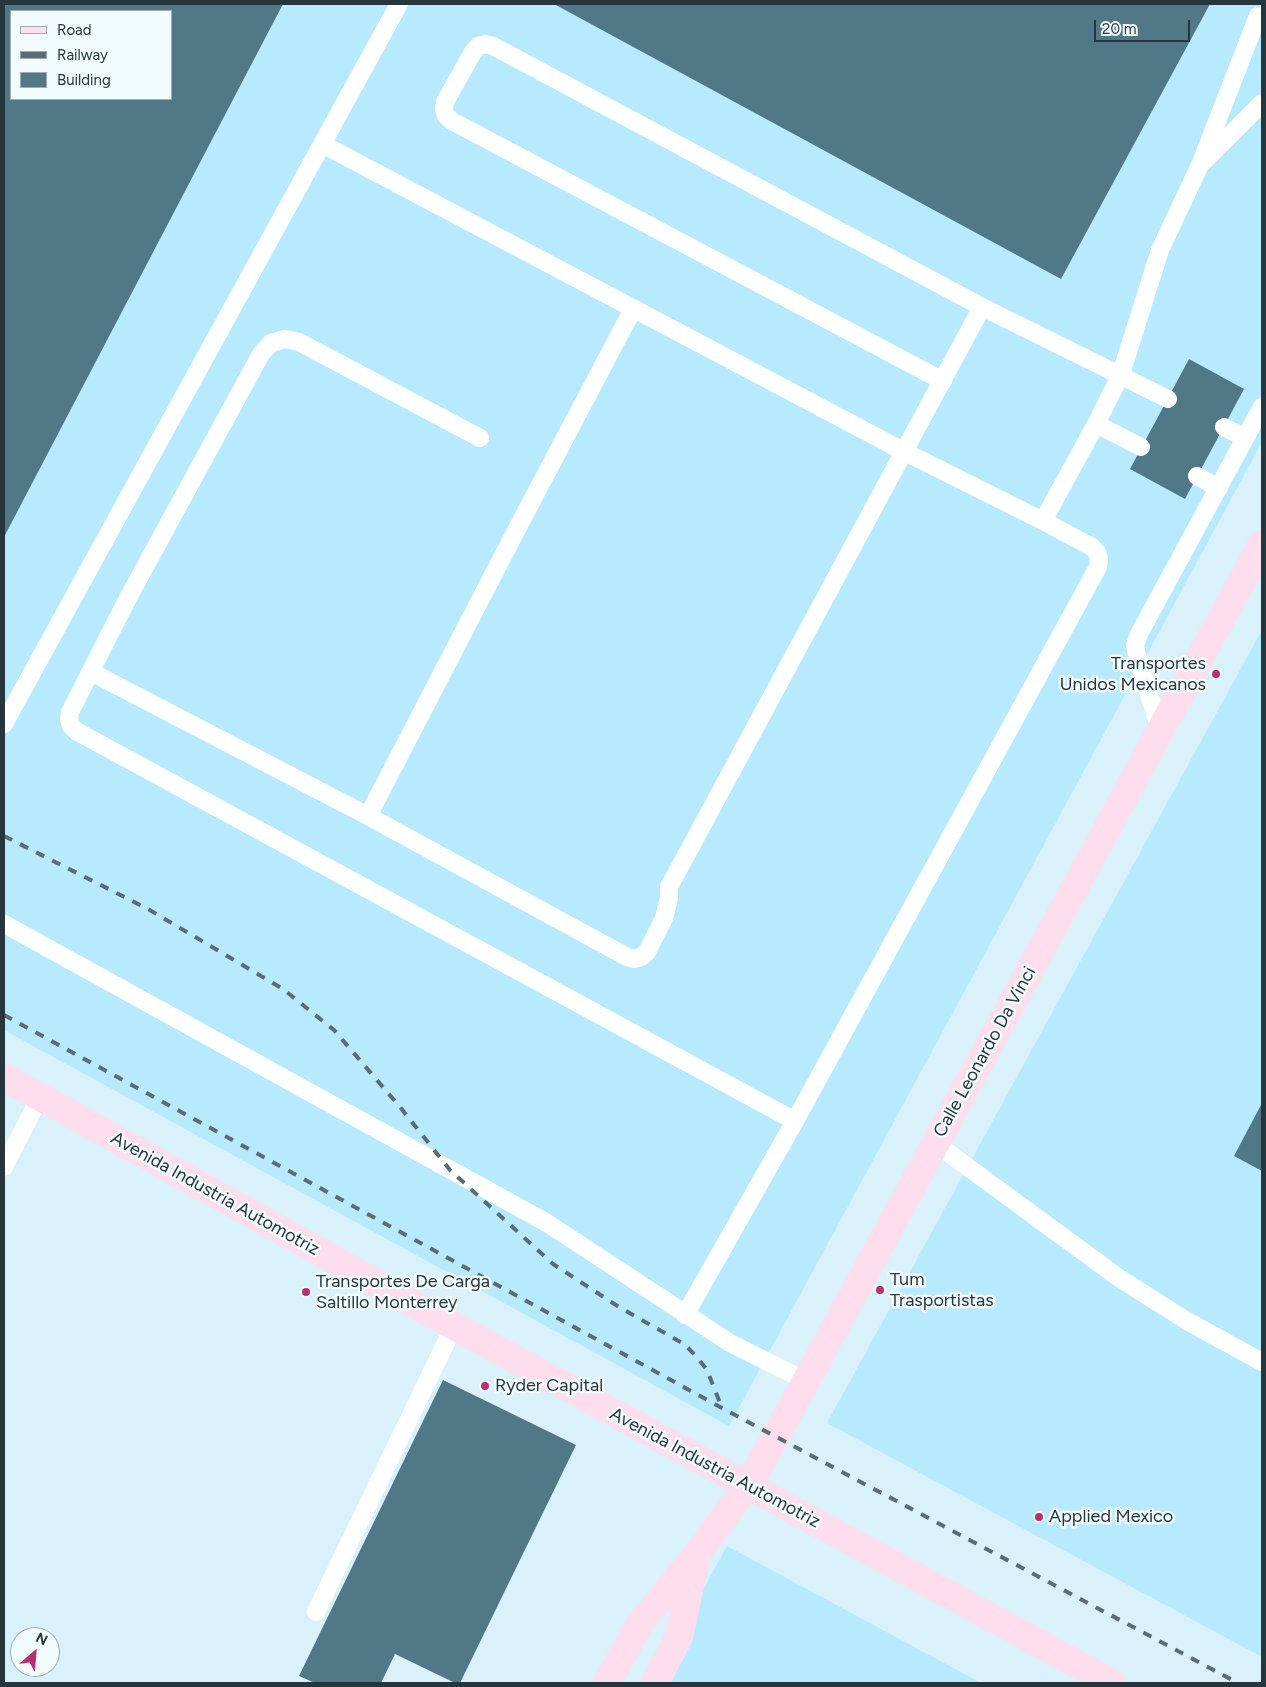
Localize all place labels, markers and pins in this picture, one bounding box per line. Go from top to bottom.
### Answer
place label: Transportes Unidos Mexicanos [1060,653,1206,696]
marker: Transportes Unidos Mexicanos [1210,668,1222,680]
place label: Tum Trasportistas [890,1269,994,1312]
place label: Transportes De Carga Saltillo Monterrey [316,1271,490,1314]
marker: Tum Trasportistas [874,1284,886,1296]
marker: Transportes De Carga Saltillo Monterrey [300,1286,312,1298]
place label: Ryder Capital [495,1375,603,1397]
marker: Ryder Capital [479,1380,491,1392]
place label: Applied Mexico [1049,1506,1173,1528]
marker: Applied Mexico [1033,1511,1045,1523]

